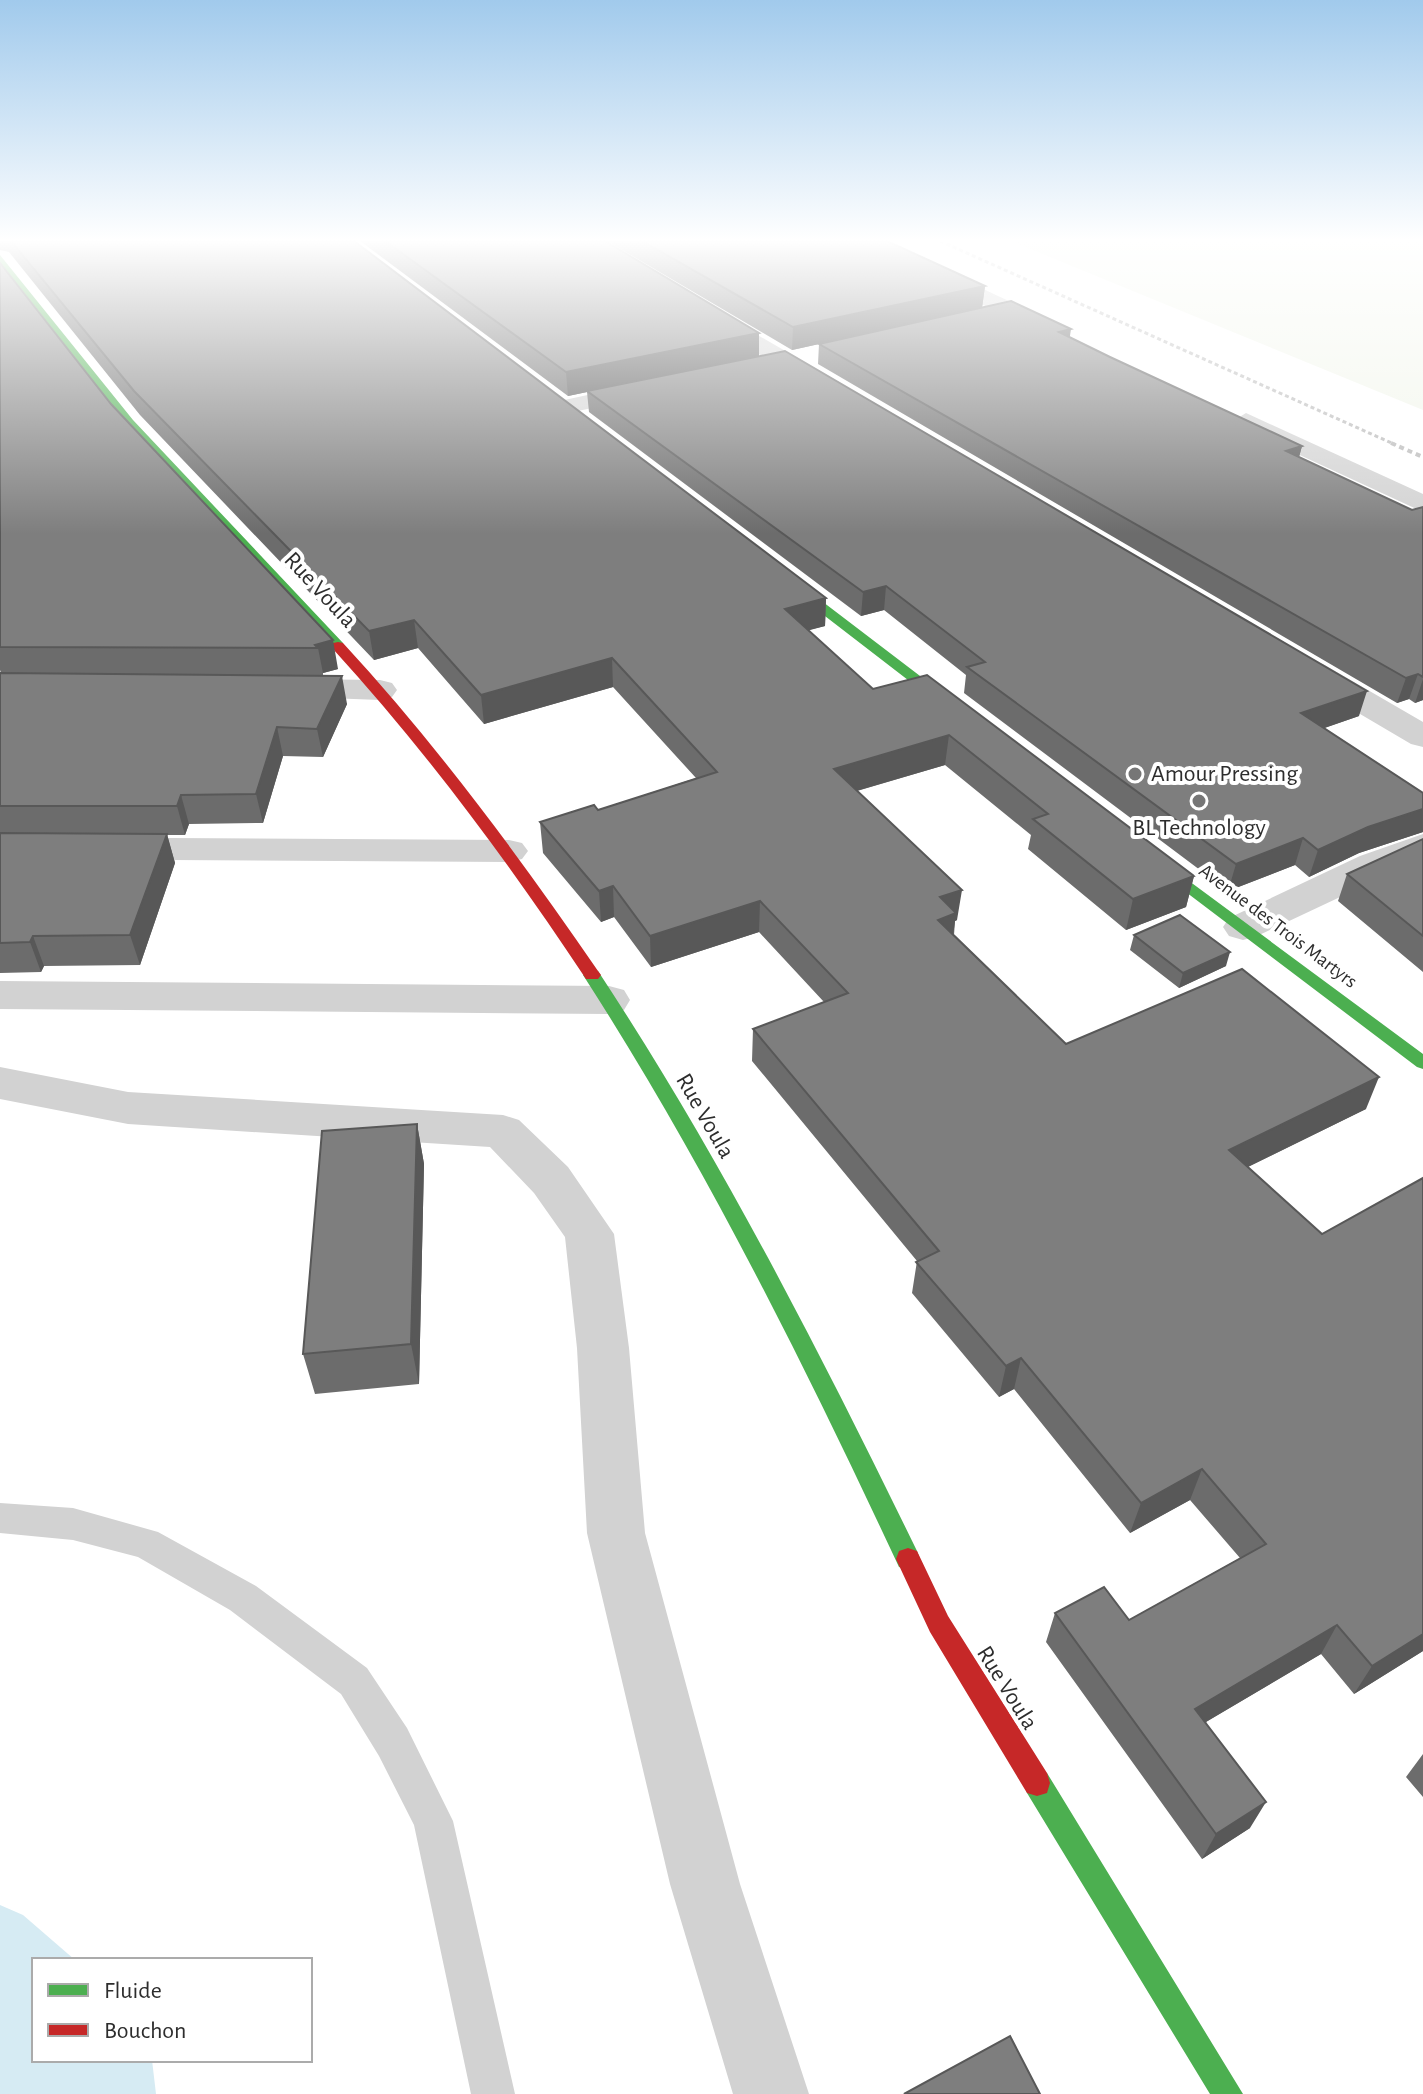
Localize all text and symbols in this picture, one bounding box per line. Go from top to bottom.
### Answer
street label: Rue Voula [279,548,361,632]
place label: Amour Pressing [1151,762,1298,786]
marker: Amour Pressing [1126,765,1144,783]
marker: BL Technology [1190,792,1208,810]
place label: BL Technology [1132,816,1266,840]
street label: Avenue des Trois Martyrs [1195,860,1361,992]
street label: Rue Voula [671,1069,739,1163]
street label: Rue Voula [972,1642,1042,1734]
legend [32,1958,312,2062]
text: Fluide [104,1979,162,2003]
text: Bouchon [104,2019,186,2043]

